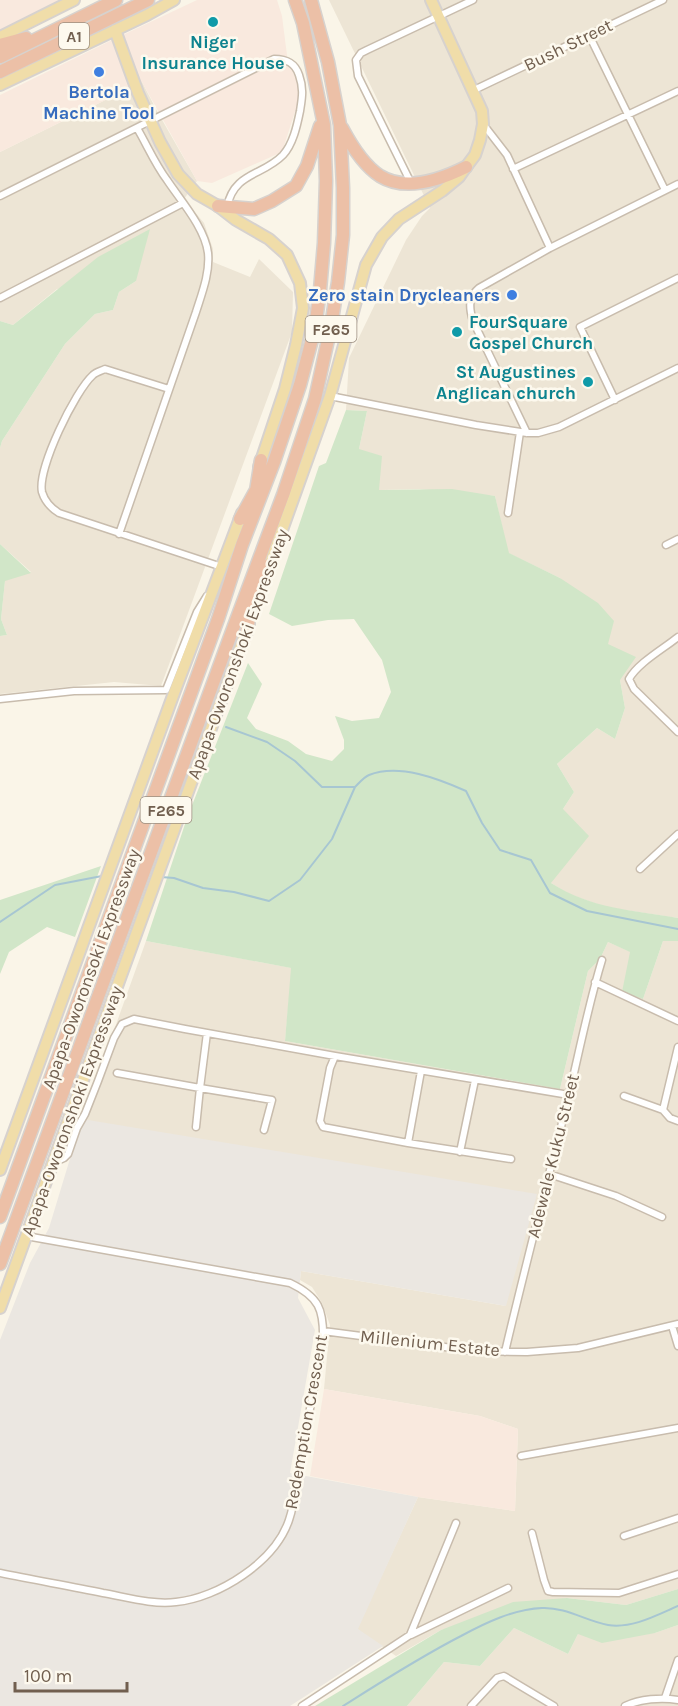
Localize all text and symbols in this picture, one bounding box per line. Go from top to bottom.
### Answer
street label: Bush Street [520,14,616,76]
marker: Niger Insurance House [206,15,220,29]
road number: A1 [59,23,89,49]
place label: Niger Insurance House [141,31,285,74]
marker: Bertola Machine Tool [92,65,106,79]
place label: Bertola Machine Tool [43,81,155,124]
place label: Zero stain Drycleaners [308,284,500,306]
marker: Zero stain Drycleaners [505,288,519,302]
place label: FourSquare Gospel Church [469,311,593,354]
road number: F265 [306,316,356,342]
marker: FourSquare Gospel Church [450,325,464,339]
place label: St Augustines Anglican church [436,361,576,404]
marker: St Augustines Anglican church [581,375,595,389]
street label: Apapa-Oworonshoki Expressway [182,525,294,782]
road number: F265 [140,797,192,823]
street label: Apapa-Oworonsoki Expressway [37,845,145,1092]
street label: Apapa-Oworonshoki Expressway [16,982,128,1239]
street label: Adewale Kuku Street [522,1071,584,1240]
street label: Millenium Estate [359,1325,501,1361]
street label: Redemption Crescent [280,1333,332,1511]
scale bar [15,1655,128,1693]
text: 100 m [24,1665,72,1687]

